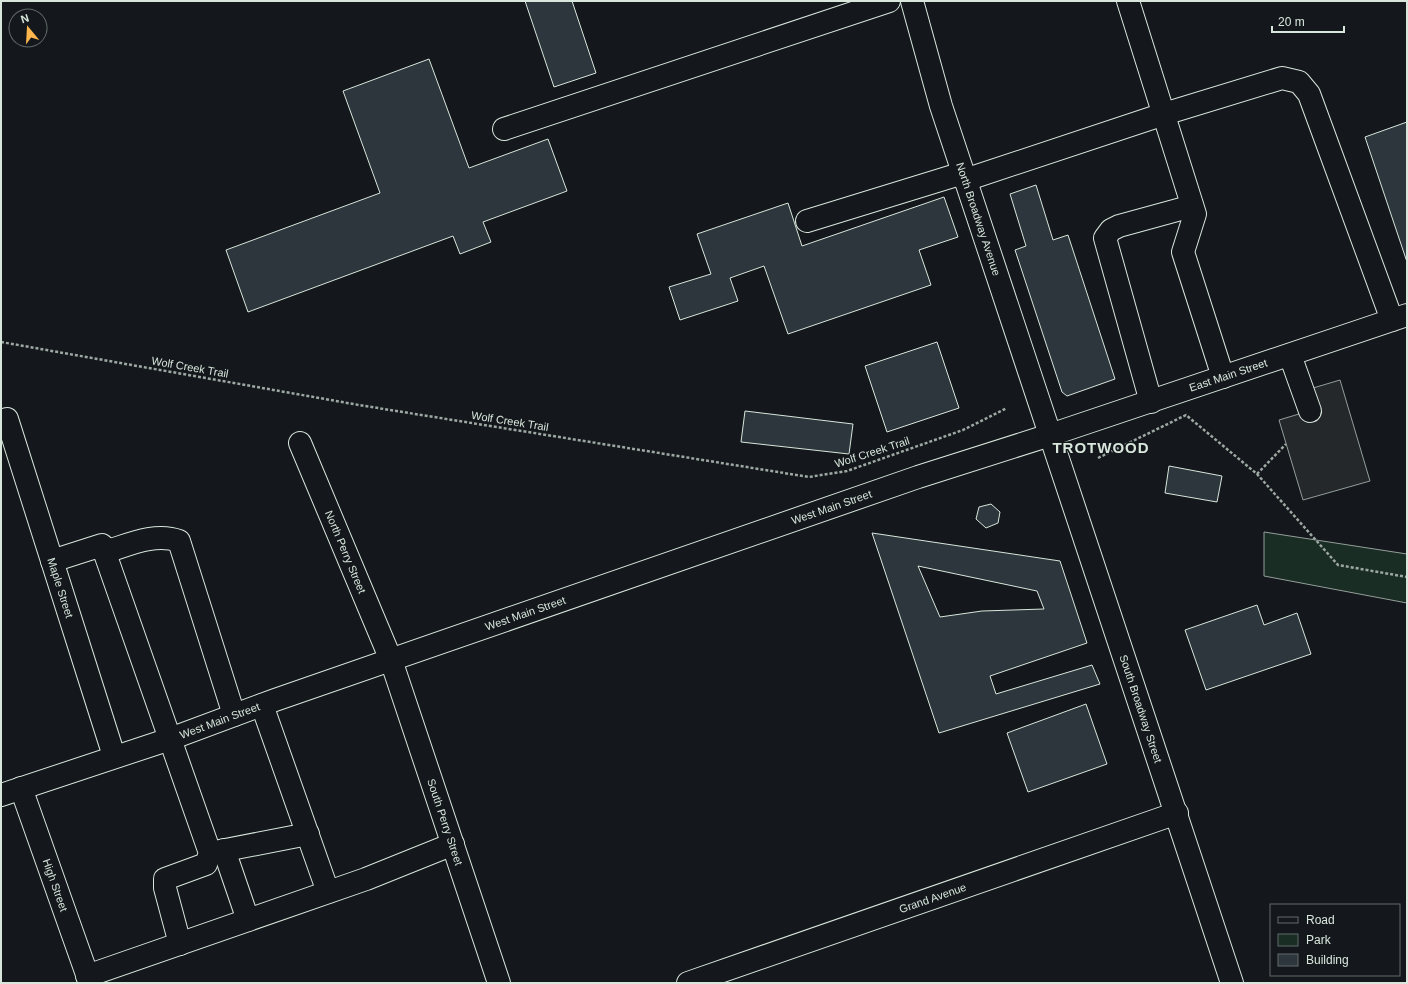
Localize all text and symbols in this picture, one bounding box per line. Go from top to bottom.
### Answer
north arrow [8,8,48,48]
scale bar [1272,8,1344,34]
text: N [19,12,31,25]
text: 20 m [1278,15,1305,29]
street label: North Broadway Avenue [954,161,1003,277]
street label: Wolf Creek Trail [151,354,229,380]
street label: East Main Street [1188,356,1269,394]
street label: Wolf Creek Trail [471,409,549,433]
street label: Wolf Creek Trail [833,434,911,470]
district label: TROTWOOD [1052,439,1150,456]
street label: West Main Street [790,488,873,526]
street label: North Perry Street [323,509,368,595]
street label: Maple Street [45,556,76,619]
street label: West Main Street [484,594,567,633]
street label: South Broadway Street [1117,653,1165,764]
street label: West Main Street [178,700,261,741]
street label: South Perry Street [425,777,465,867]
street label: High Street [41,857,70,913]
street label: Grand Avenue [898,881,968,915]
legend [1270,904,1400,976]
text: Road [1306,913,1335,927]
text: Park [1306,933,1332,947]
text: Building [1306,953,1349,967]

